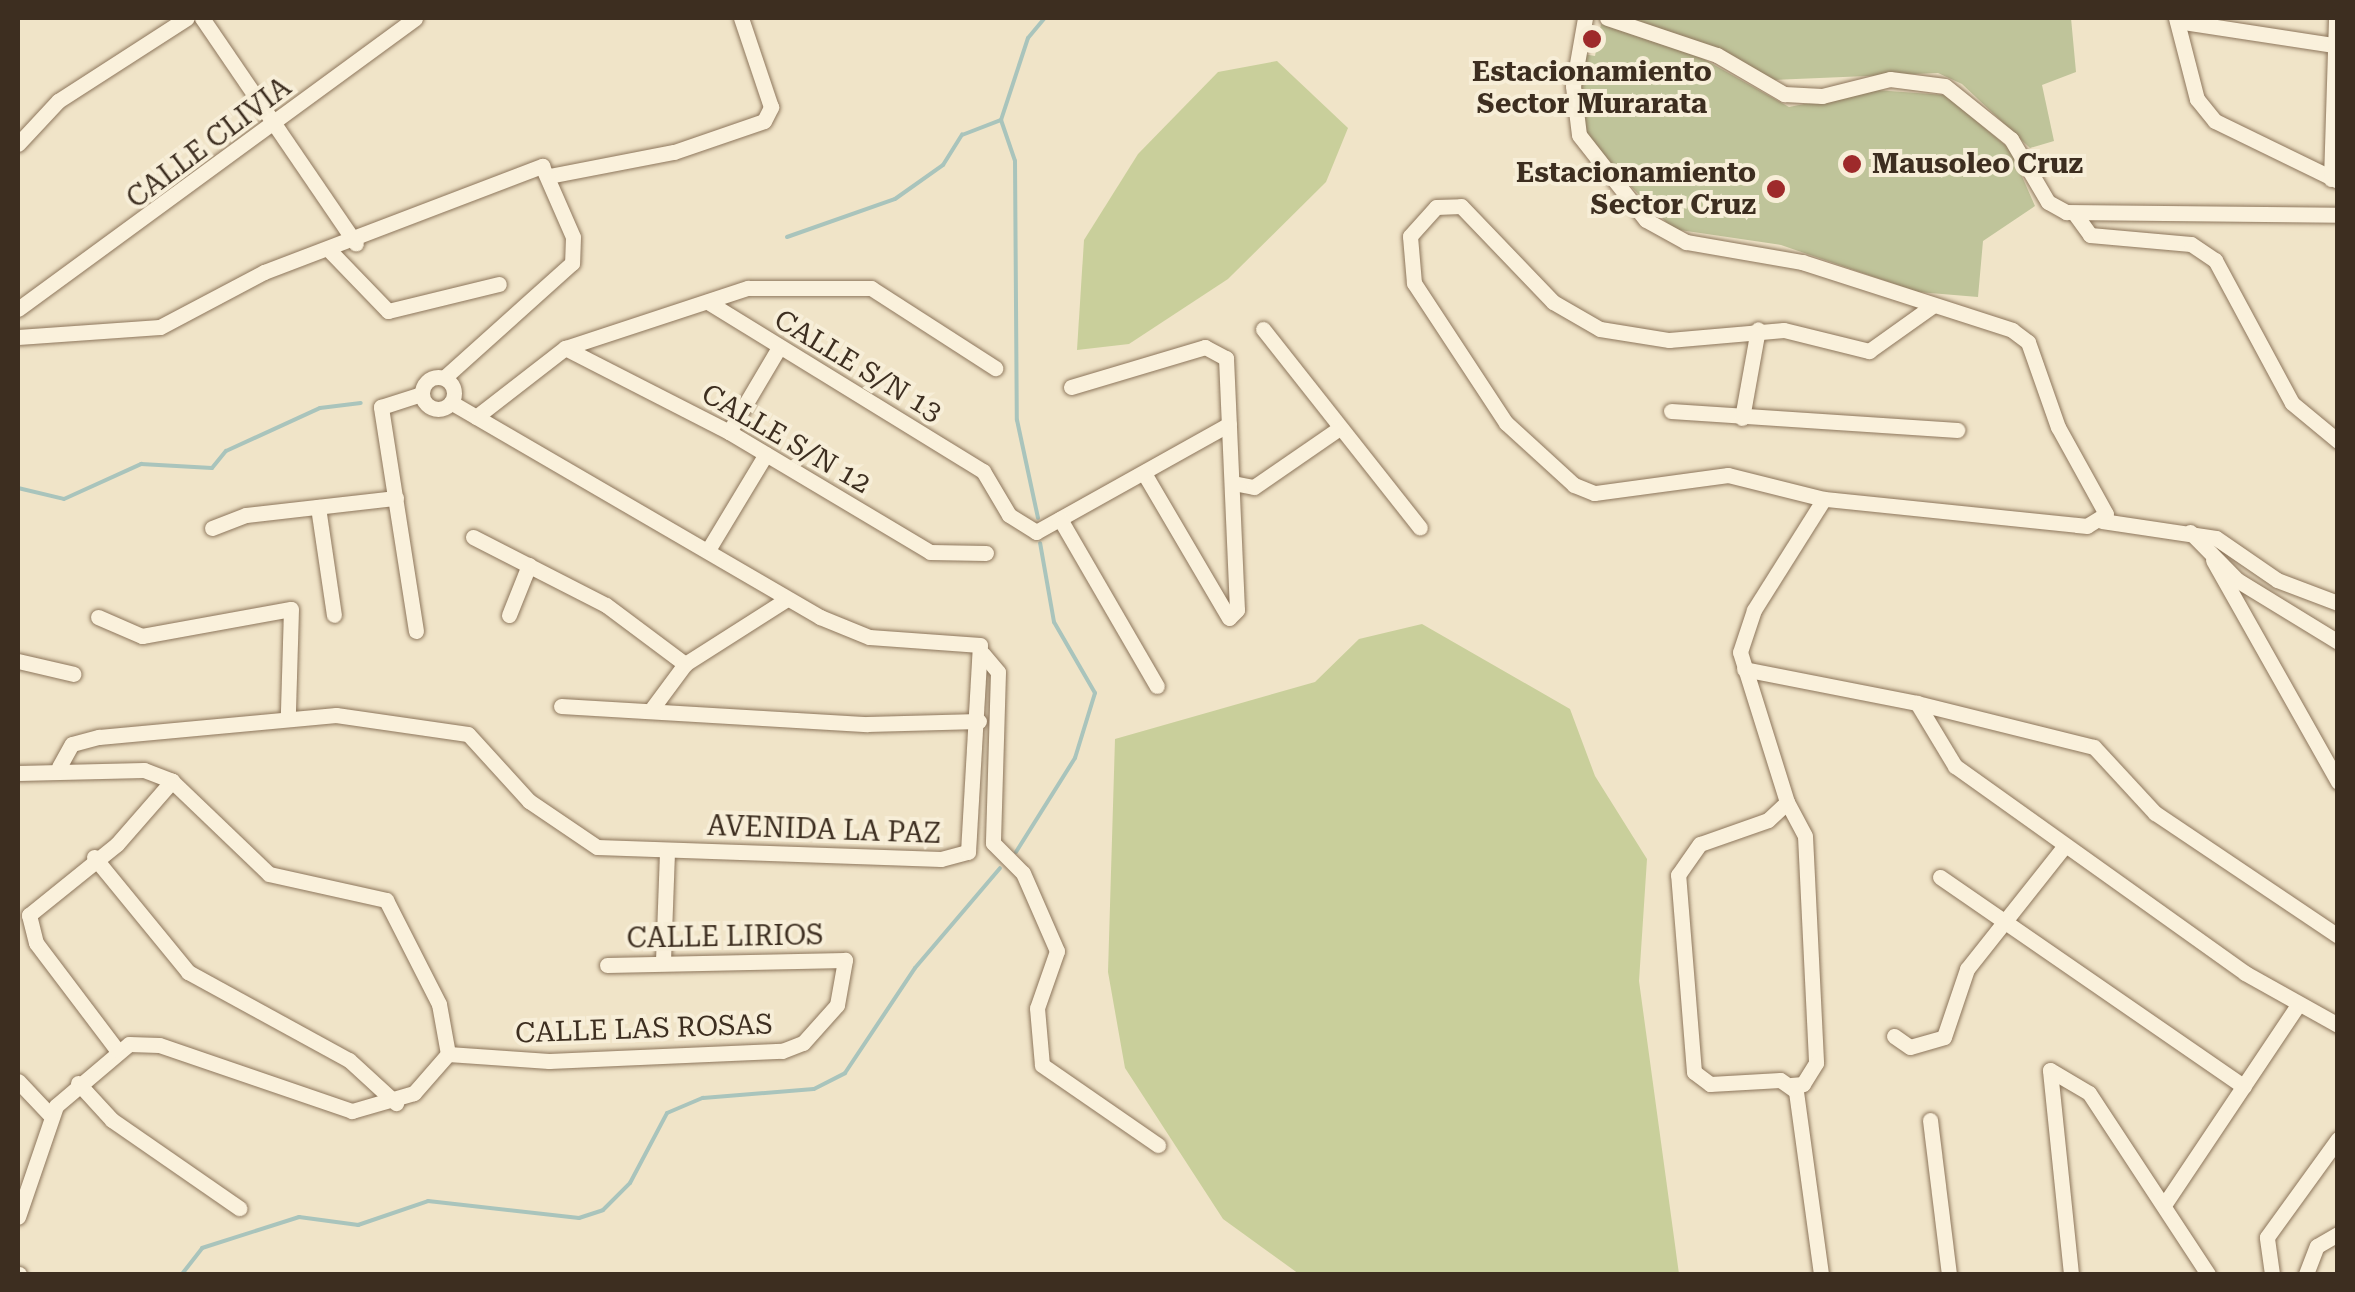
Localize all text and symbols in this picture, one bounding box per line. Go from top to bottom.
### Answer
marker: Estacionamiento Sector Murarata [1581,28,1603,50]
place label: Estacionamiento Sector Murarata [1472,55,1712,121]
street label: CALLE CLIVIA [120,70,298,216]
place label: Mausoleo Cruz [1872,147,2083,181]
marker: Mausoleo Cruz [1841,153,1863,175]
place label: Estacionamiento Sector Cruz [1516,156,1756,222]
marker: Estacionamiento Sector Cruz [1765,178,1787,200]
street label: CALLE S/N 13 [768,303,948,429]
street label: CALLE S/N 12 [696,377,876,501]
street label: AVENIDA LA PAZ [706,809,942,851]
street label: CALLE LIRIOS [626,918,824,956]
street label: CALLE LAS ROSAS [515,1008,773,1050]

